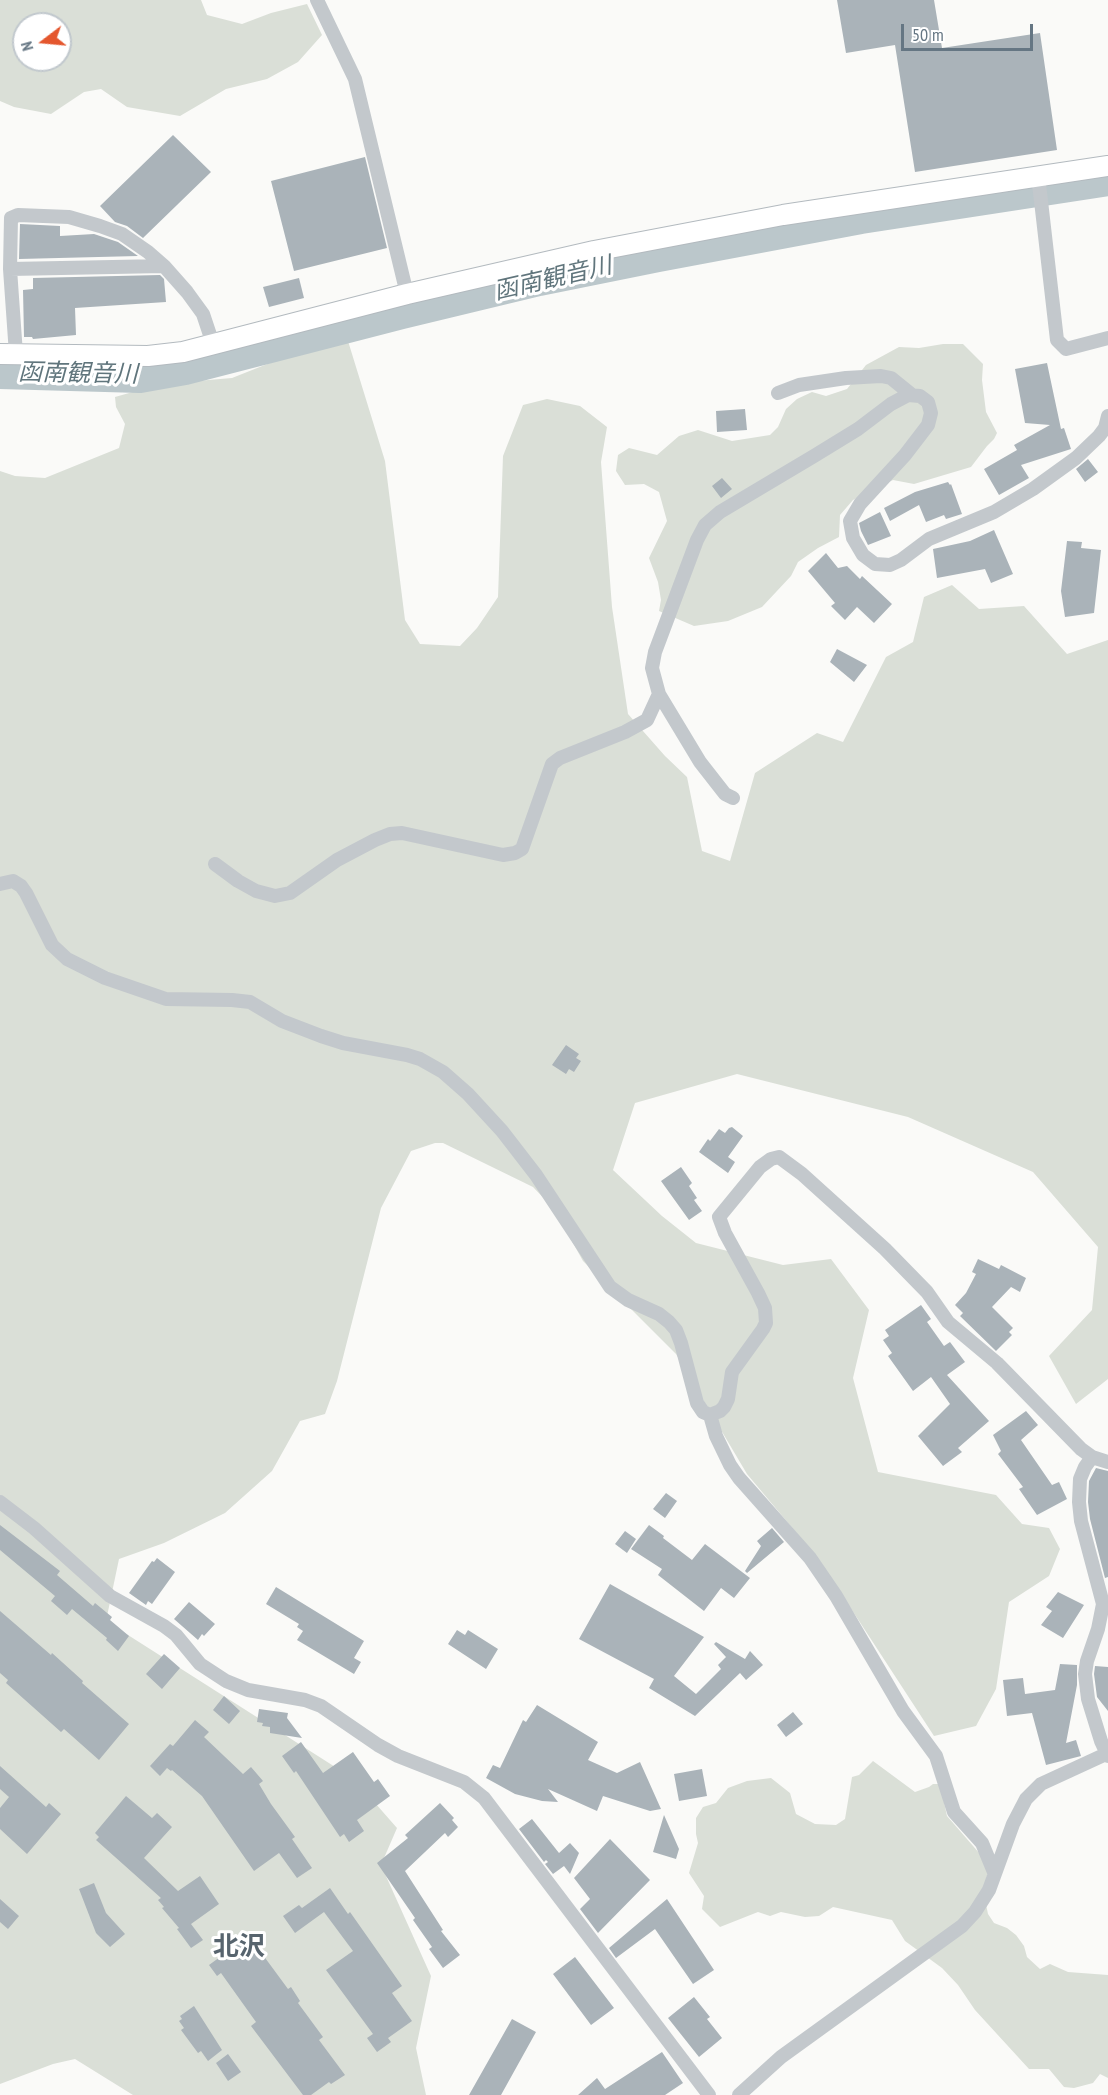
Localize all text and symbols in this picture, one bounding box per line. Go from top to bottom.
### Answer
north arrow [12,12,72,72]
scale bar [904,12,1036,50]
text: 50 m [912,23,944,46]
text: N [16,40,37,53]
water label: 函南観音川 [491,251,615,307]
water label: 函南観音川 [18,359,138,389]
district label: 北沢 [213,1932,265,1964]

